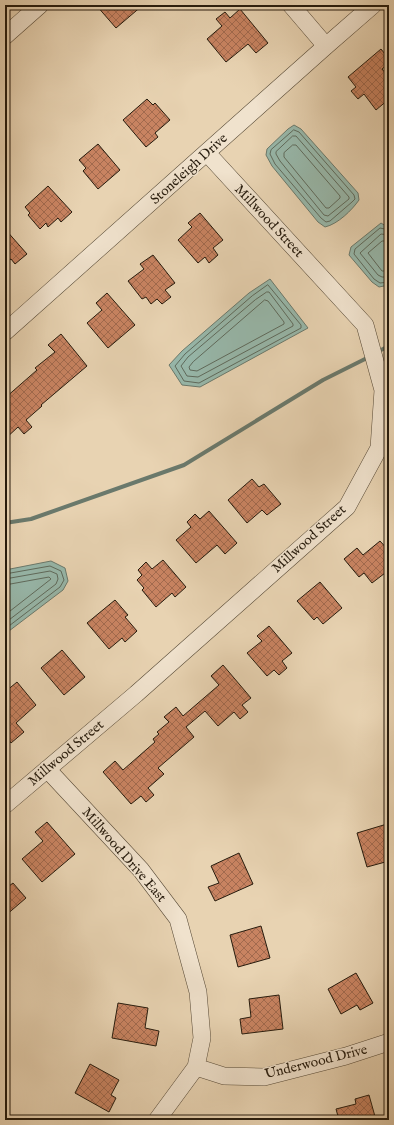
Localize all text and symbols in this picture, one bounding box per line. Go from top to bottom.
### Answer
street label: Stoneleigh Drive [147,129,232,208]
street label: Millwood Street [230,181,308,262]
street label: Millwood Street [268,501,350,577]
street label: Millwood Street [24,716,108,790]
street label: Millwood Drive East [78,804,170,906]
street label: Underwood Drive [263,1040,370,1083]

